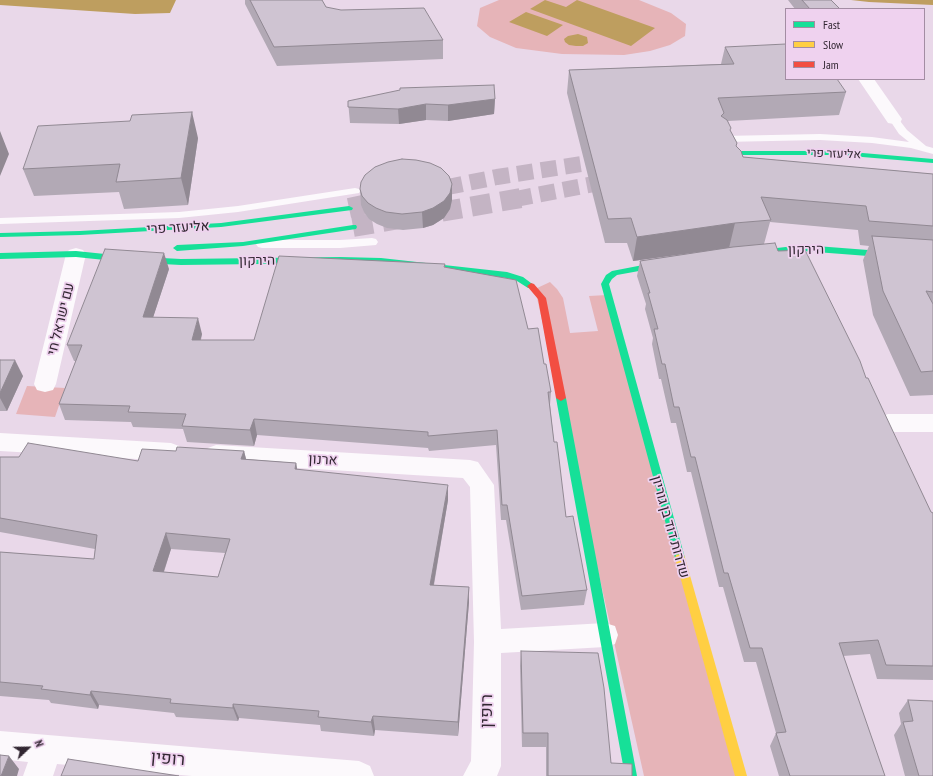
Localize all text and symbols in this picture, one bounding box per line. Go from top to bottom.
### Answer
legend [785,8,925,80]
text: Fast [823,17,840,32]
text: Slow [823,37,843,52]
text: Jam [823,57,839,72]
street label: אליעזר פרי [807,146,861,162]
street label: אליעזר פרי [146,218,210,238]
street label: הירקון [788,241,824,259]
street label: הירקון [239,252,275,270]
street label: עם ישראל חי [44,281,78,357]
street label: ארנון [308,451,338,469]
street label: שדרות דוד בן גוריון [647,474,693,580]
street label: רופין [477,694,497,728]
north arrow [8,728,48,768]
text: N [32,738,47,749]
street label: רופין [150,747,186,771]

